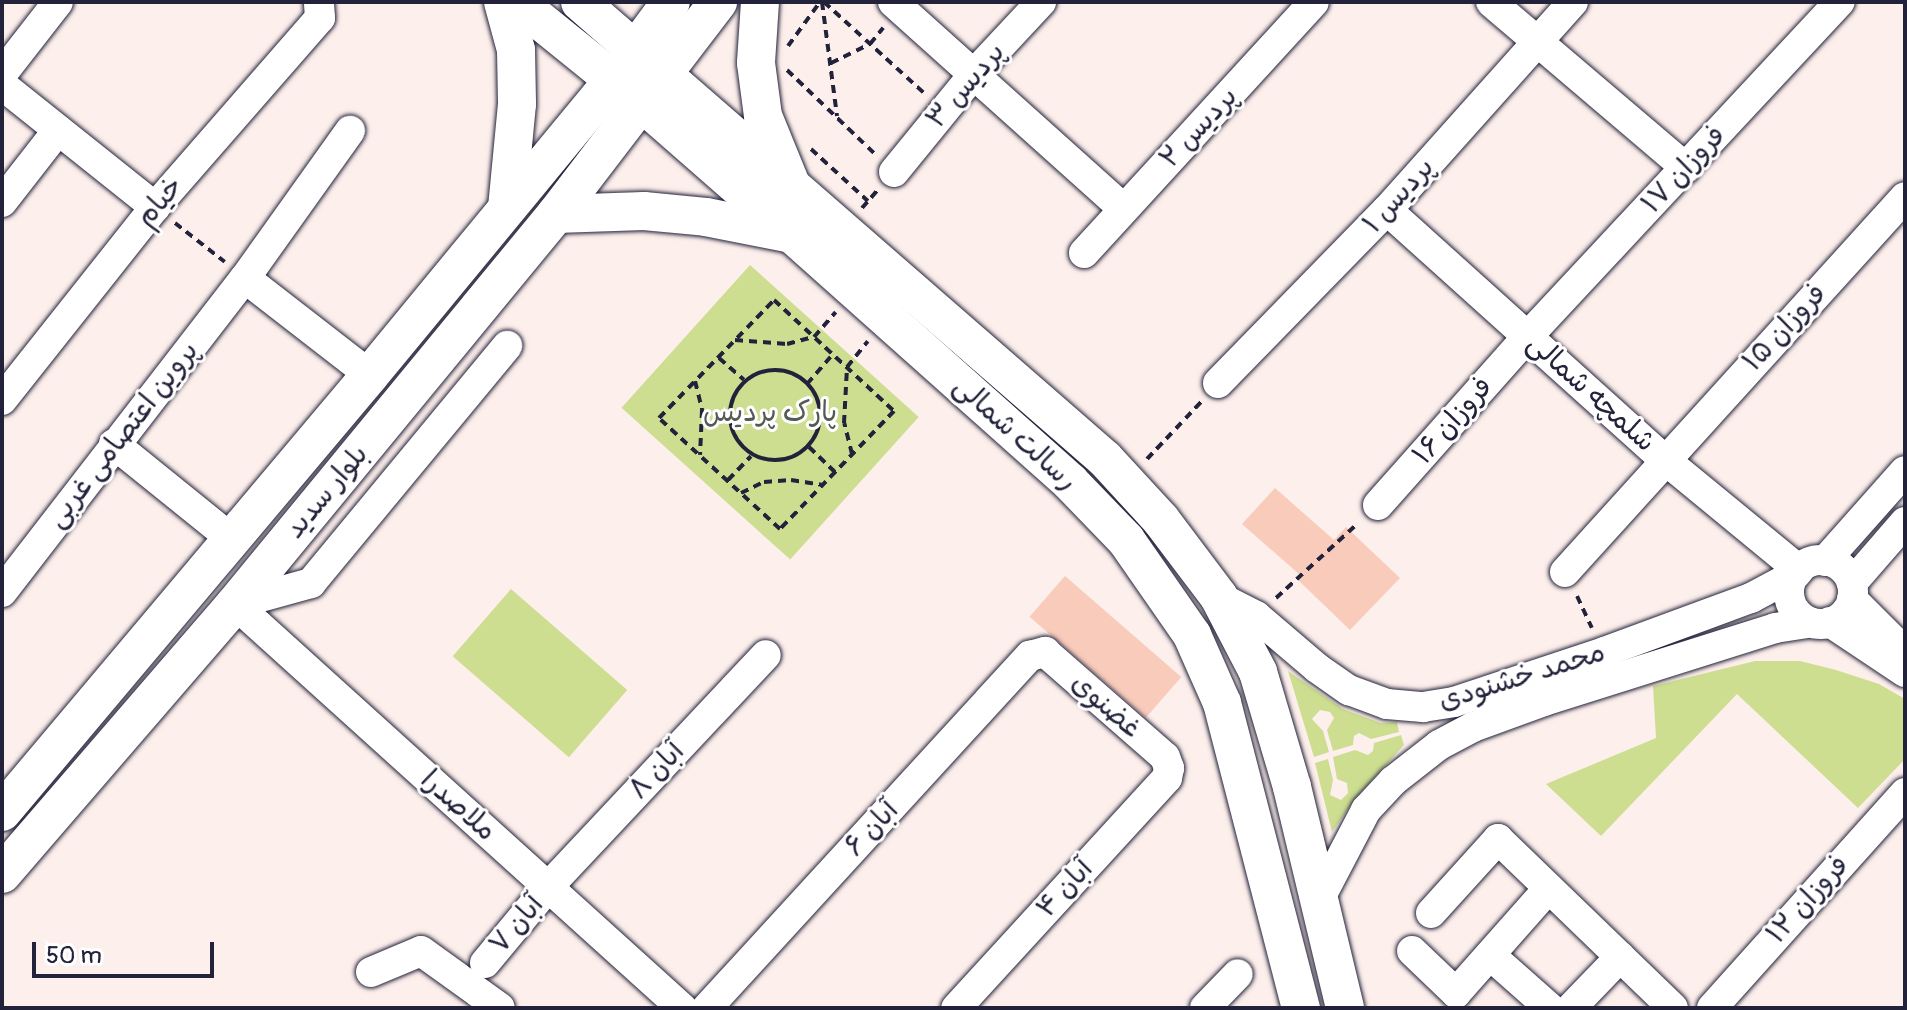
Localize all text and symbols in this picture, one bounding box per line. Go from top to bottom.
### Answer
street label: پردیس ۳ [920,36,1012,136]
street label: پردیس ۲ [1153,80,1245,176]
street label: فروزان ۱۷ [1635,119,1733,221]
street label: پردیس ۱ [1356,151,1442,241]
street label: خیام [129,170,191,234]
street label: فروزان ۱۵ [1736,277,1834,379]
street label: شلمچه شمالی [1520,327,1662,459]
street label: پروین اعتصامی غربی [40,335,206,535]
street label: رسالت شمالی [946,370,1084,498]
street label: فروزان ۱۶ [1406,370,1500,472]
park label: پارک پردیس [703,396,837,430]
street label: بلوار سدید [278,438,376,546]
street label: محمد خشنودی [1435,636,1609,718]
street label: غضنوی [1064,666,1148,746]
street label: آبان ۸ [622,735,692,807]
street label: ملاصدرا [413,763,503,849]
street label: آبان ۶ [838,794,906,864]
street label: فروزان ۱۲ [1760,849,1856,951]
street label: آبان ۴ [1030,853,1100,925]
street label: آبان ۷ [483,889,551,961]
scale bar [36,926,218,976]
text: 50 m [46,941,102,970]

